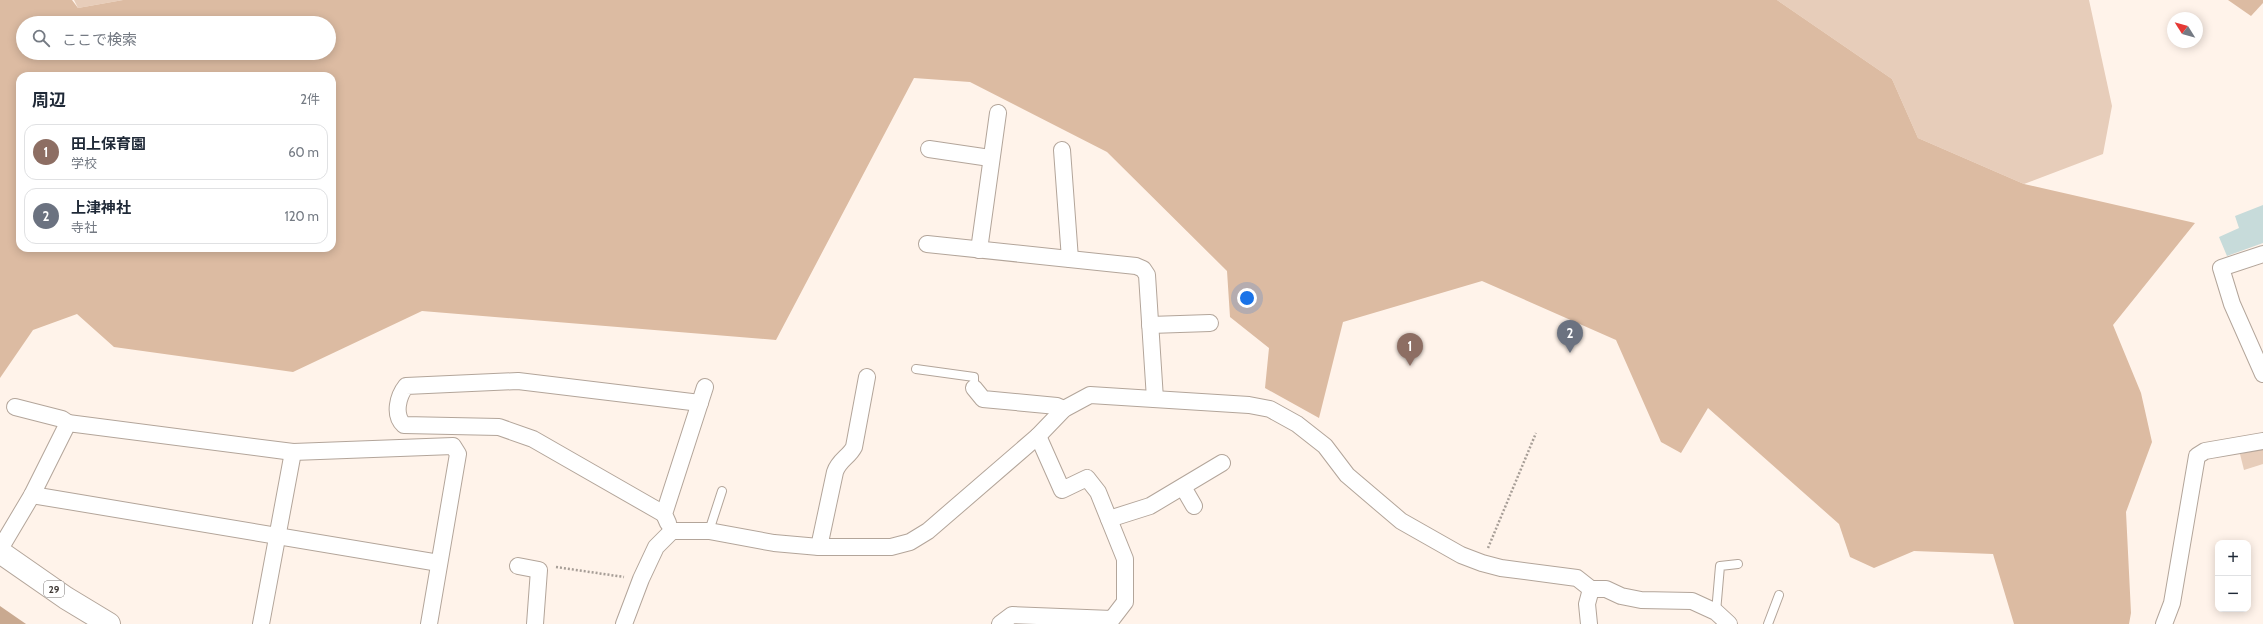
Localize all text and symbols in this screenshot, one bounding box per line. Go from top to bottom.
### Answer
north arrow [2167,12,2203,48]
search box [16,16,336,60]
icon: search [30,27,52,49]
text: ここで検索 [62,31,137,49]
text: 周辺 [32,90,66,110]
text: 2件 [300,91,320,107]
text: 田上保育園 [71,135,146,153]
text: 1 [44,144,48,160]
text: 60 m [288,144,319,160]
text: 学校 [71,155,97,171]
text: 上津神社 [71,199,131,217]
text: 2 [43,208,49,224]
text: 120 m [285,208,319,224]
text: 寺社 [71,219,97,235]
your location [1237,288,1257,308]
pin: 2 [1557,320,1583,353]
pin: 1 [1397,333,1423,366]
map controls [2215,540,2251,612]
button: + [2215,540,2251,576]
button: − [2215,576,2251,612]
road number: 29 [44,581,64,597]

